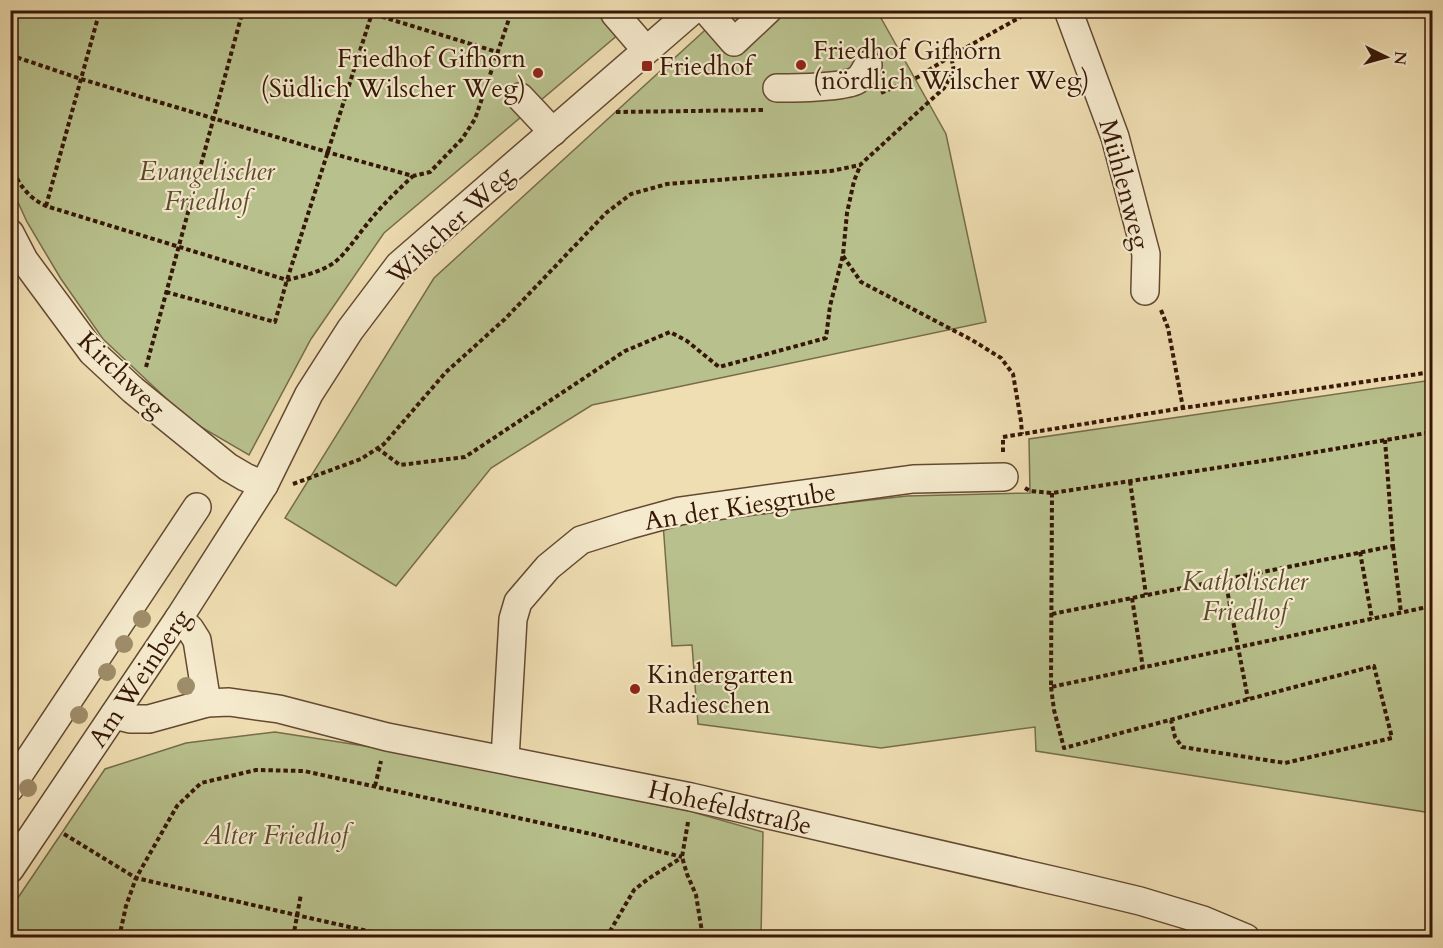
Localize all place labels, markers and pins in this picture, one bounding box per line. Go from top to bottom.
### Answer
place label: Friedhof Gifhorn (nördlich Wilscher Weg) [813,33,1090,98]
place label: Friedhof Gifhorn (Südlich Wilscher Weg) [261,41,526,106]
place label: Friedhof [659,49,757,84]
marker: Friedhof Gifhorn (nördlich Wilscher Weg) [794,58,808,72]
marker: Friedhof [640,59,654,73]
marker: Friedhof Gifhorn (Südlich Wilscher Weg) [531,66,545,80]
place label: Kindergarten Radieschen [647,657,794,722]
marker: Kindergarten Radieschen [628,682,642,696]

